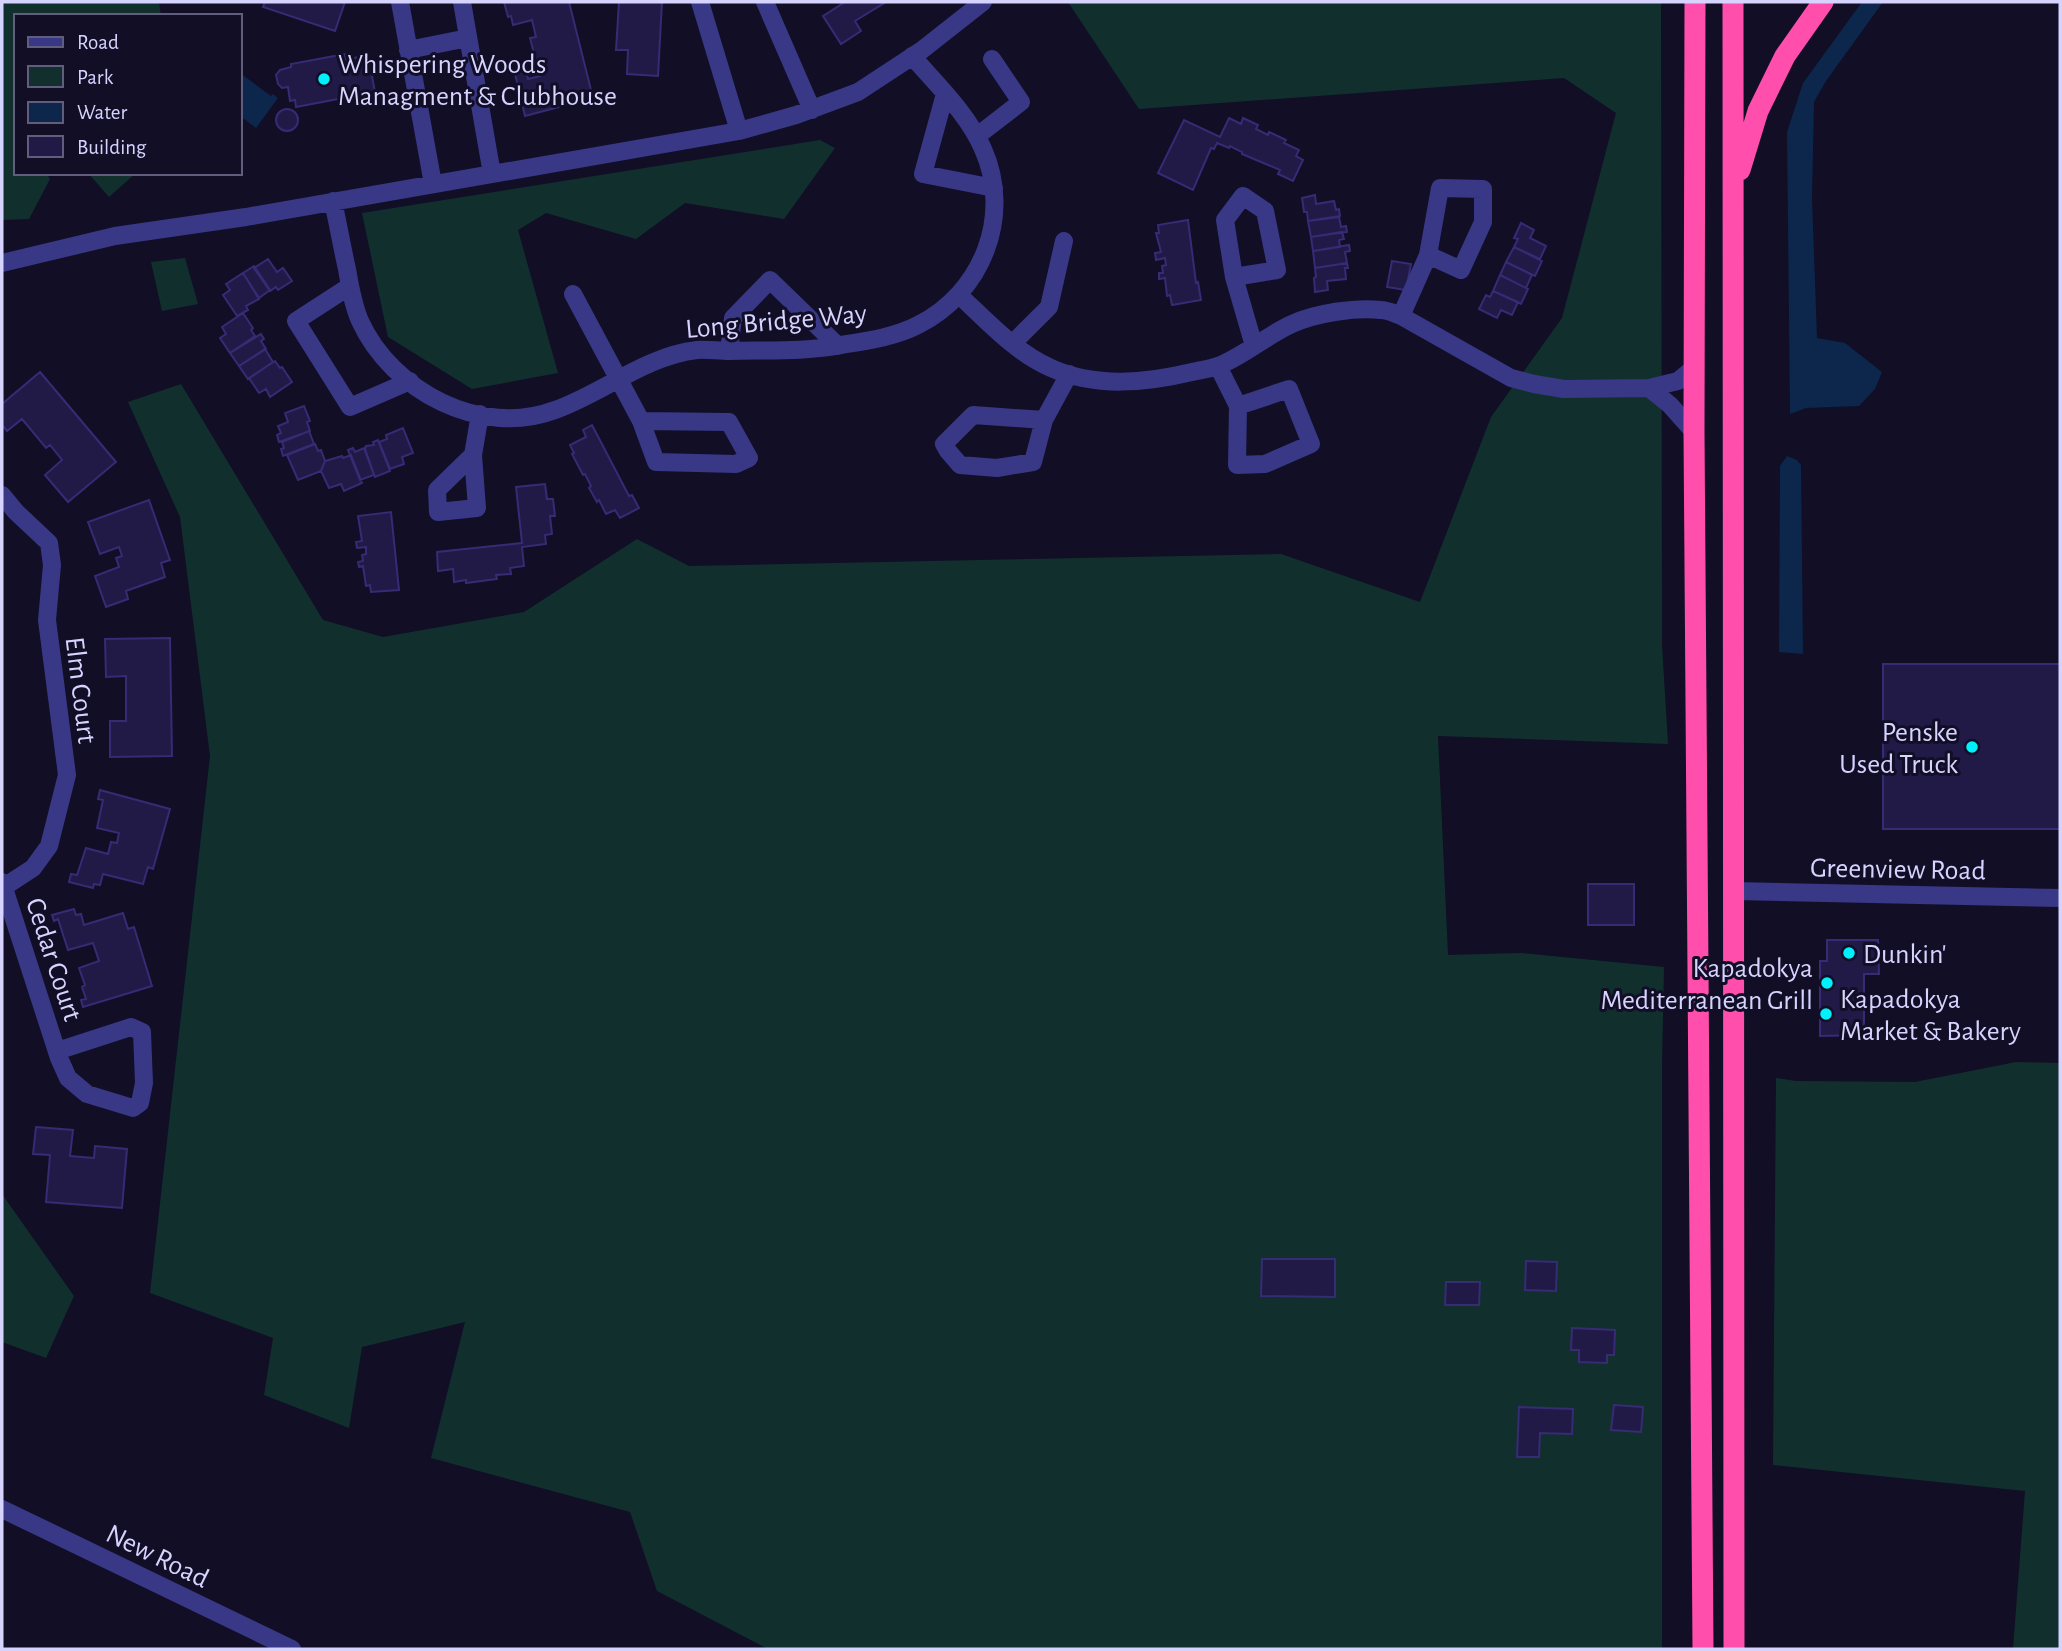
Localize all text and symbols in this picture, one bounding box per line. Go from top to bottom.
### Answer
legend [14,14,242,175]
text: Road [77,32,119,53]
place label: Whispering Woods Managment & Clubhouse [338,51,617,111]
text: Park [77,67,114,88]
marker: Whispering Woods Managment & Clubhouse [316,71,332,87]
text: Water [77,102,127,123]
text: Building [77,137,147,158]
street label: Long Bridge Way [684,300,868,344]
street label: Elm Court [60,635,100,745]
place label: Penske Used Truck [1839,719,1958,779]
marker: Penske Used Truck [1964,739,1980,755]
street label: Greenview Road [1810,854,1986,886]
street label: Cedar Court [20,895,86,1025]
place label: Dunkin' [1863,941,1946,969]
marker: Dunkin' [1841,945,1857,961]
place label: Kapadokya Mediterranean Grill [1600,955,1813,1015]
marker: Kapadokya Mediterranean Grill [1819,975,1835,991]
place label: Kapadokya Market & Bakery [1840,986,2021,1046]
marker: Kapadokya Market & Bakery [1818,1006,1834,1022]
street label: New Road [101,1520,213,1594]

